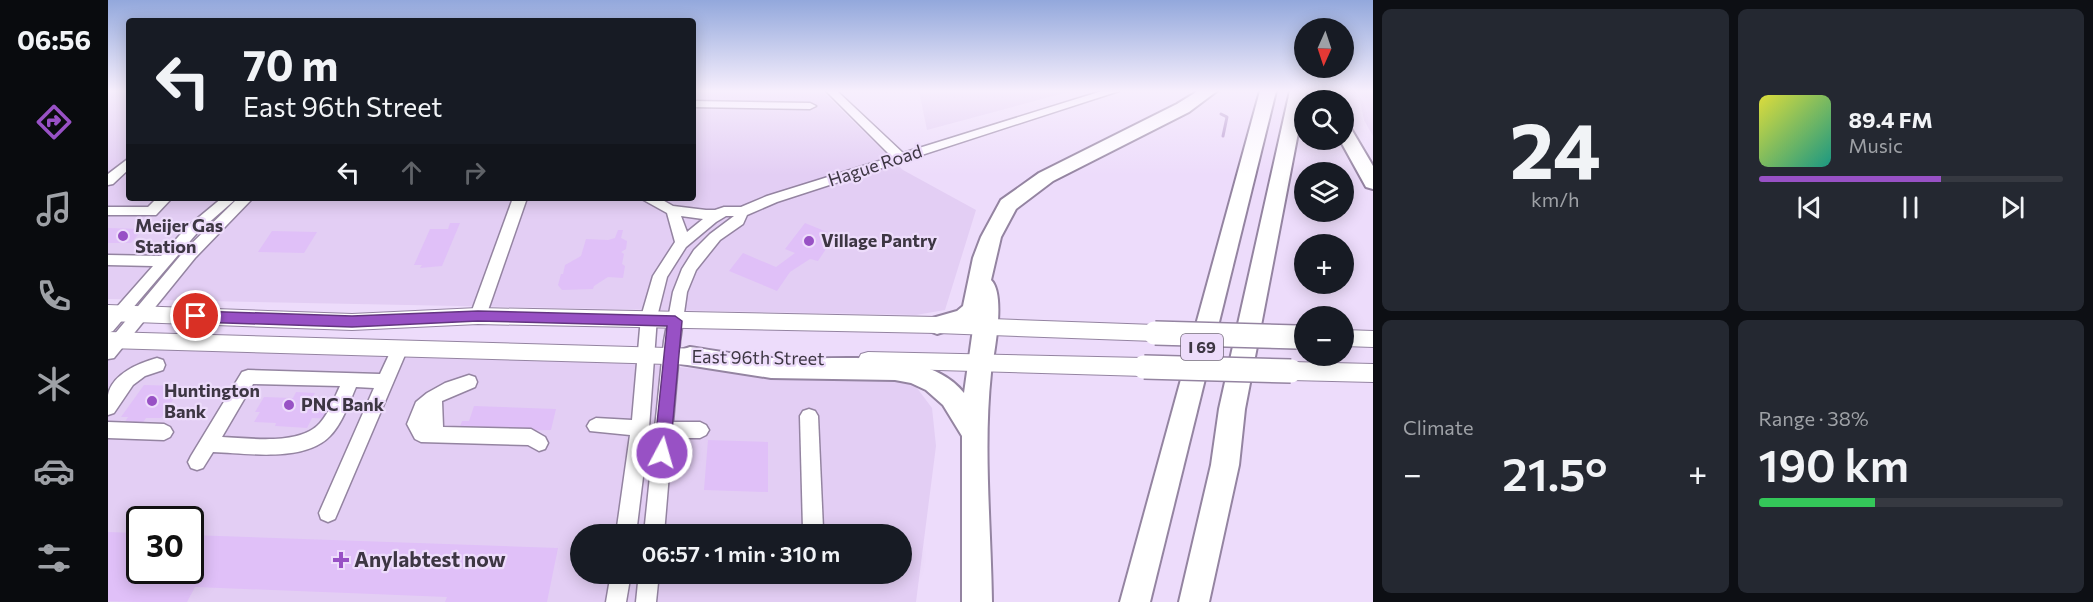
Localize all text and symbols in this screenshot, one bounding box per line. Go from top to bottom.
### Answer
north arrow [1294,18,1354,78]
map controls [1294,18,1354,366]
text: 06:56 [17,23,91,56]
text: 70 m [243,38,338,90]
icon: left [144,42,222,120]
text: East 96th Street [243,90,442,123]
button: search [1294,90,1354,150]
text: 24 [1510,100,1601,195]
icon: directions [33,101,75,143]
text: 89.4 FM [1849,106,1933,133]
text: Music [1849,133,1903,157]
street label: Hague Road [825,139,925,191]
icon: left [332,156,365,189]
icon: ahead [395,156,428,189]
icon: right [458,156,491,189]
button: layers [1294,162,1354,222]
text: km/h [1531,187,1580,211]
icon: music [33,188,75,230]
icon: previous [1793,191,1826,224]
icon: pause [1894,191,1927,224]
icon: next [1996,191,2029,224]
place label: Meijer Gas Station [135,214,223,257]
marker: Meijer Gas Station [116,229,130,243]
place label: Village Pantry [821,229,937,251]
marker: Village Pantry [802,234,816,248]
button: + [1294,234,1354,294]
icon: phone [33,275,75,317]
pin [170,290,221,341]
icon: arrive [179,299,212,332]
button: − [1294,306,1354,366]
road number: I 69 [1181,334,1223,360]
street label: East 96th Street [691,345,825,369]
icon: climate [33,363,75,405]
place label: Huntington Bank [164,379,260,422]
place label: PNC Bank [301,393,385,415]
marker: Huntington Bank [145,394,159,408]
marker: PNC Bank [282,398,296,412]
text: Range · 38% [1759,406,1869,430]
text: Climate [1403,415,1473,439]
position arrow [630,421,694,485]
text: 190 km [1759,436,1909,491]
text: 21.5° [1502,445,1608,500]
icon: car [33,450,75,492]
text: − [1403,452,1422,493]
text: + [1688,452,1707,493]
speed limit sign: 30 [126,506,204,584]
icon: filters [33,537,75,579]
text: 06:57 · 1 min · 310 m [642,540,840,567]
place label: Anylabtest now [354,546,506,571]
marker: Anylabtest now [332,551,350,569]

